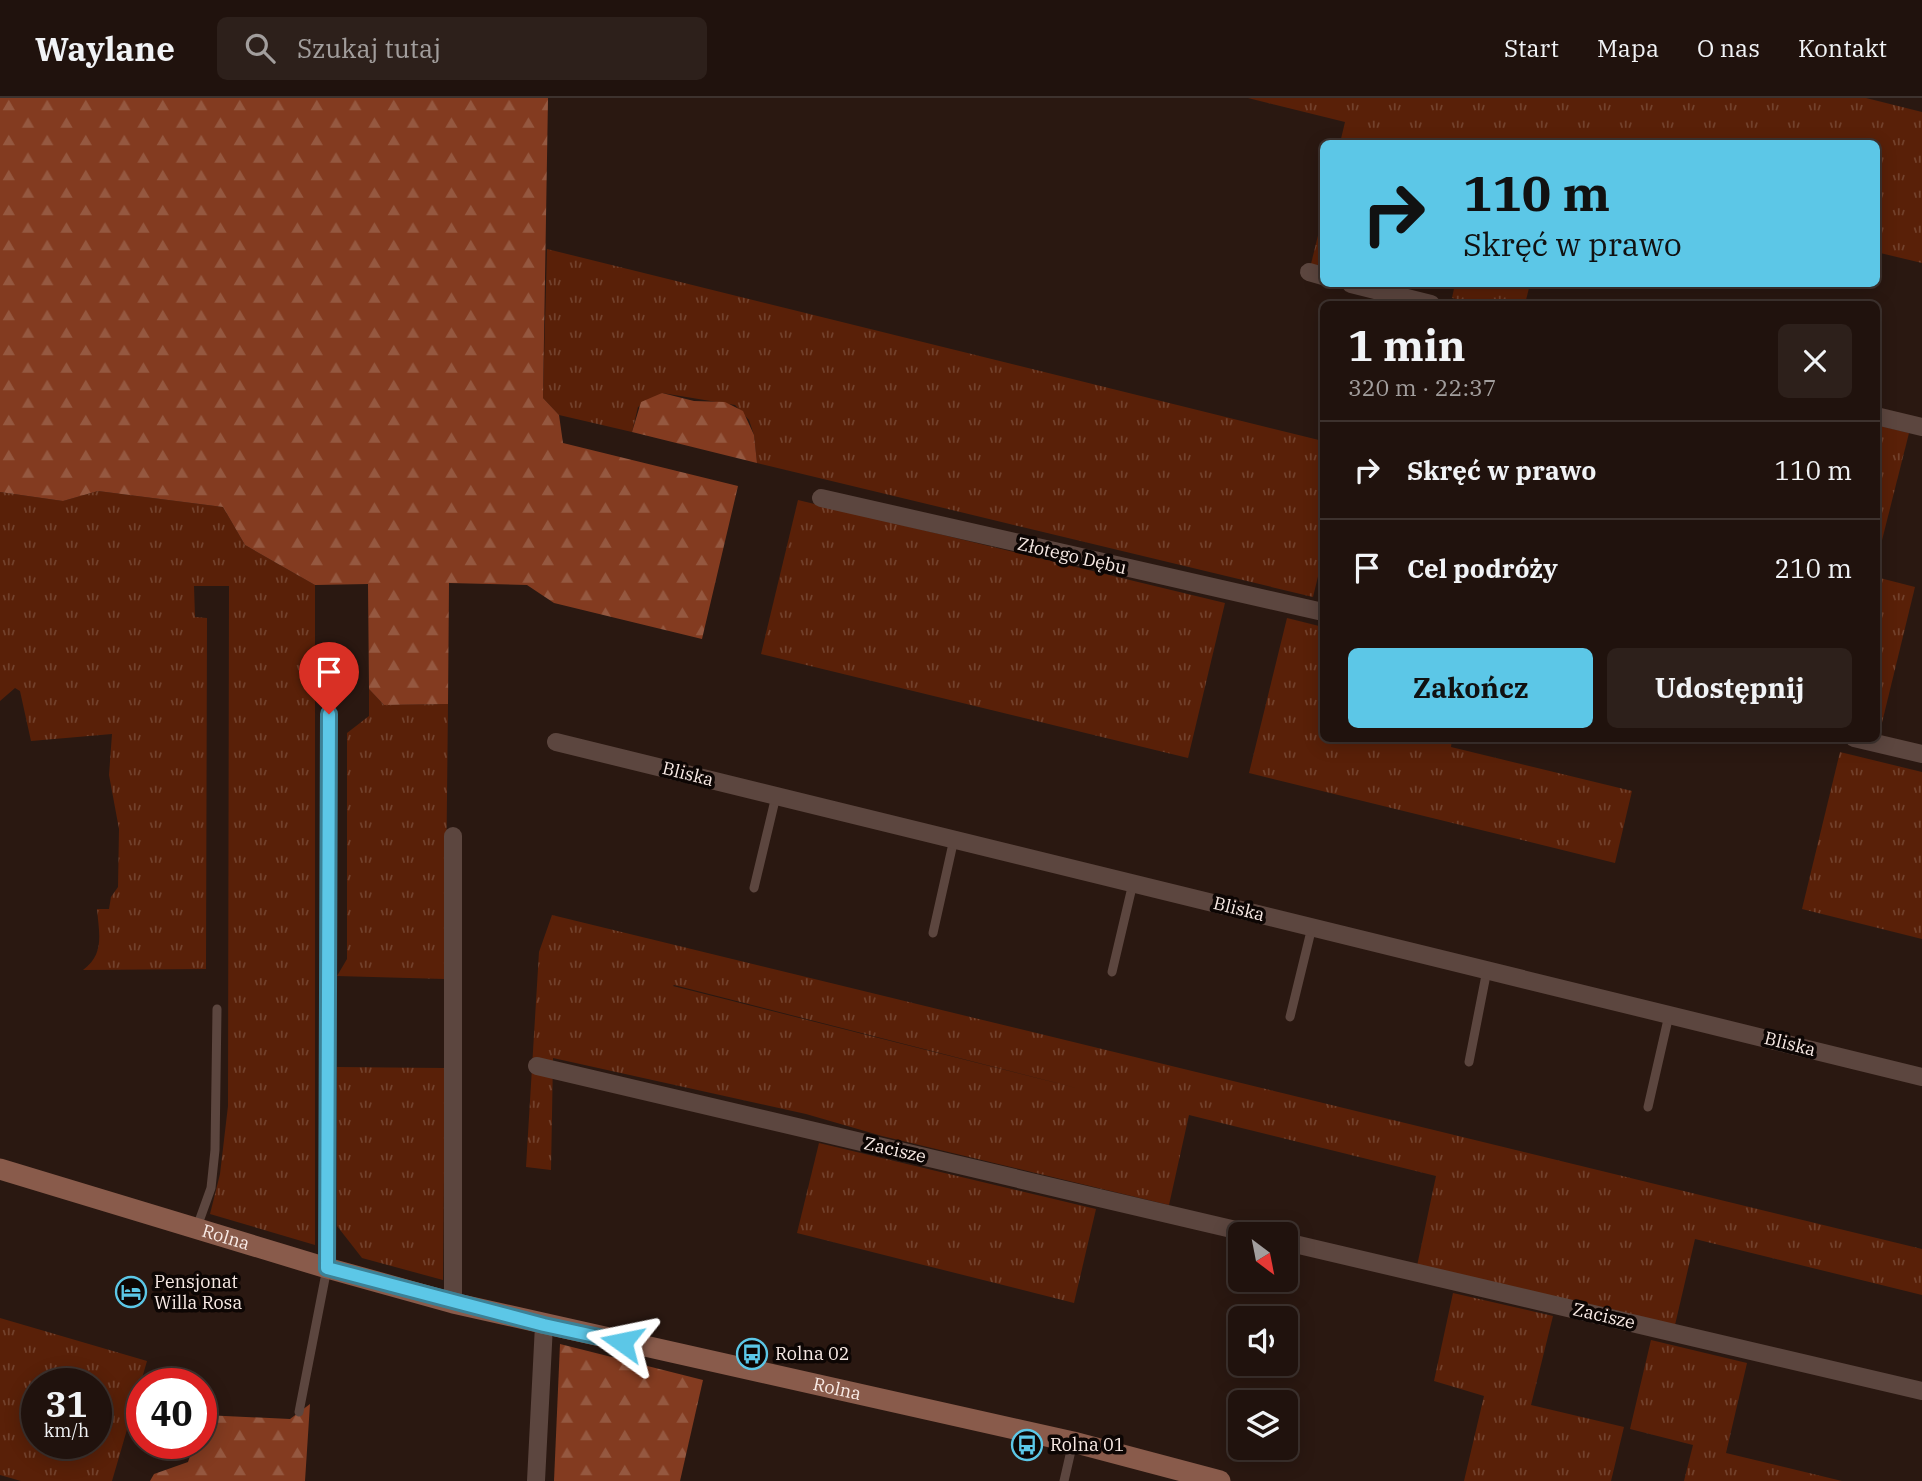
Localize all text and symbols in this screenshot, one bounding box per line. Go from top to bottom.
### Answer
search box [217,17,707,80]
text: Waylane [35,27,175,70]
icon: search [241,29,279,67]
text: Szukaj tutaj [297,31,441,65]
text: Start [1504,32,1559,64]
text: Mapa [1597,32,1659,64]
text: O nas [1697,32,1760,64]
text: Kontakt [1798,32,1887,64]
text: 110 m [1463,161,1610,224]
icon: right [1348,168,1439,259]
text: Skręć w prawo [1463,223,1682,265]
text: 1 min [1348,318,1466,373]
button: close [1778,324,1852,398]
text: 320 m · 22:37 [1348,372,1497,402]
icon: right [1348,451,1386,489]
text: Skręć w prawo [1407,453,1596,487]
text: 110 m [1774,453,1852,487]
street label: Złotego Dębu [1015,532,1129,579]
icon: arrive [1348,549,1386,587]
text: Cel podróży [1407,551,1558,585]
text: 210 m [1774,551,1852,585]
pin [299,642,359,714]
button: Zakończ [1348,648,1593,728]
button: Udostępnij [1607,648,1852,728]
icon: arrive [310,653,348,691]
street label: Bliska [660,756,716,791]
street label: Bliska [1211,891,1267,926]
street label: Bliska [1762,1026,1818,1061]
street label: Zacisze [862,1131,929,1168]
street label: Rolna [199,1219,253,1255]
north arrow [1228,1222,1298,1292]
map controls [1228,1222,1298,1460]
place label: Pensjonat Willa Rosa [154,1270,242,1314]
hotel icon: Pensjonat Willa Rosa [114,1275,148,1309]
street label: Zacisze [1571,1297,1638,1334]
position arrow [585,1305,659,1379]
button: sound [1228,1306,1298,1376]
bus stop icon: Rolna 02 [735,1337,769,1371]
place label: Rolna 02 [775,1342,849,1365]
speed limit sign: 40 [126,1368,217,1459]
street label: Rolna [811,1372,864,1405]
text: 31 [45,1381,88,1427]
button: layers [1228,1390,1298,1460]
text: km/h [44,1419,89,1442]
bus stop icon: Rolna 01 [1010,1428,1044,1462]
place label: Rolna 01 [1050,1433,1124,1456]

